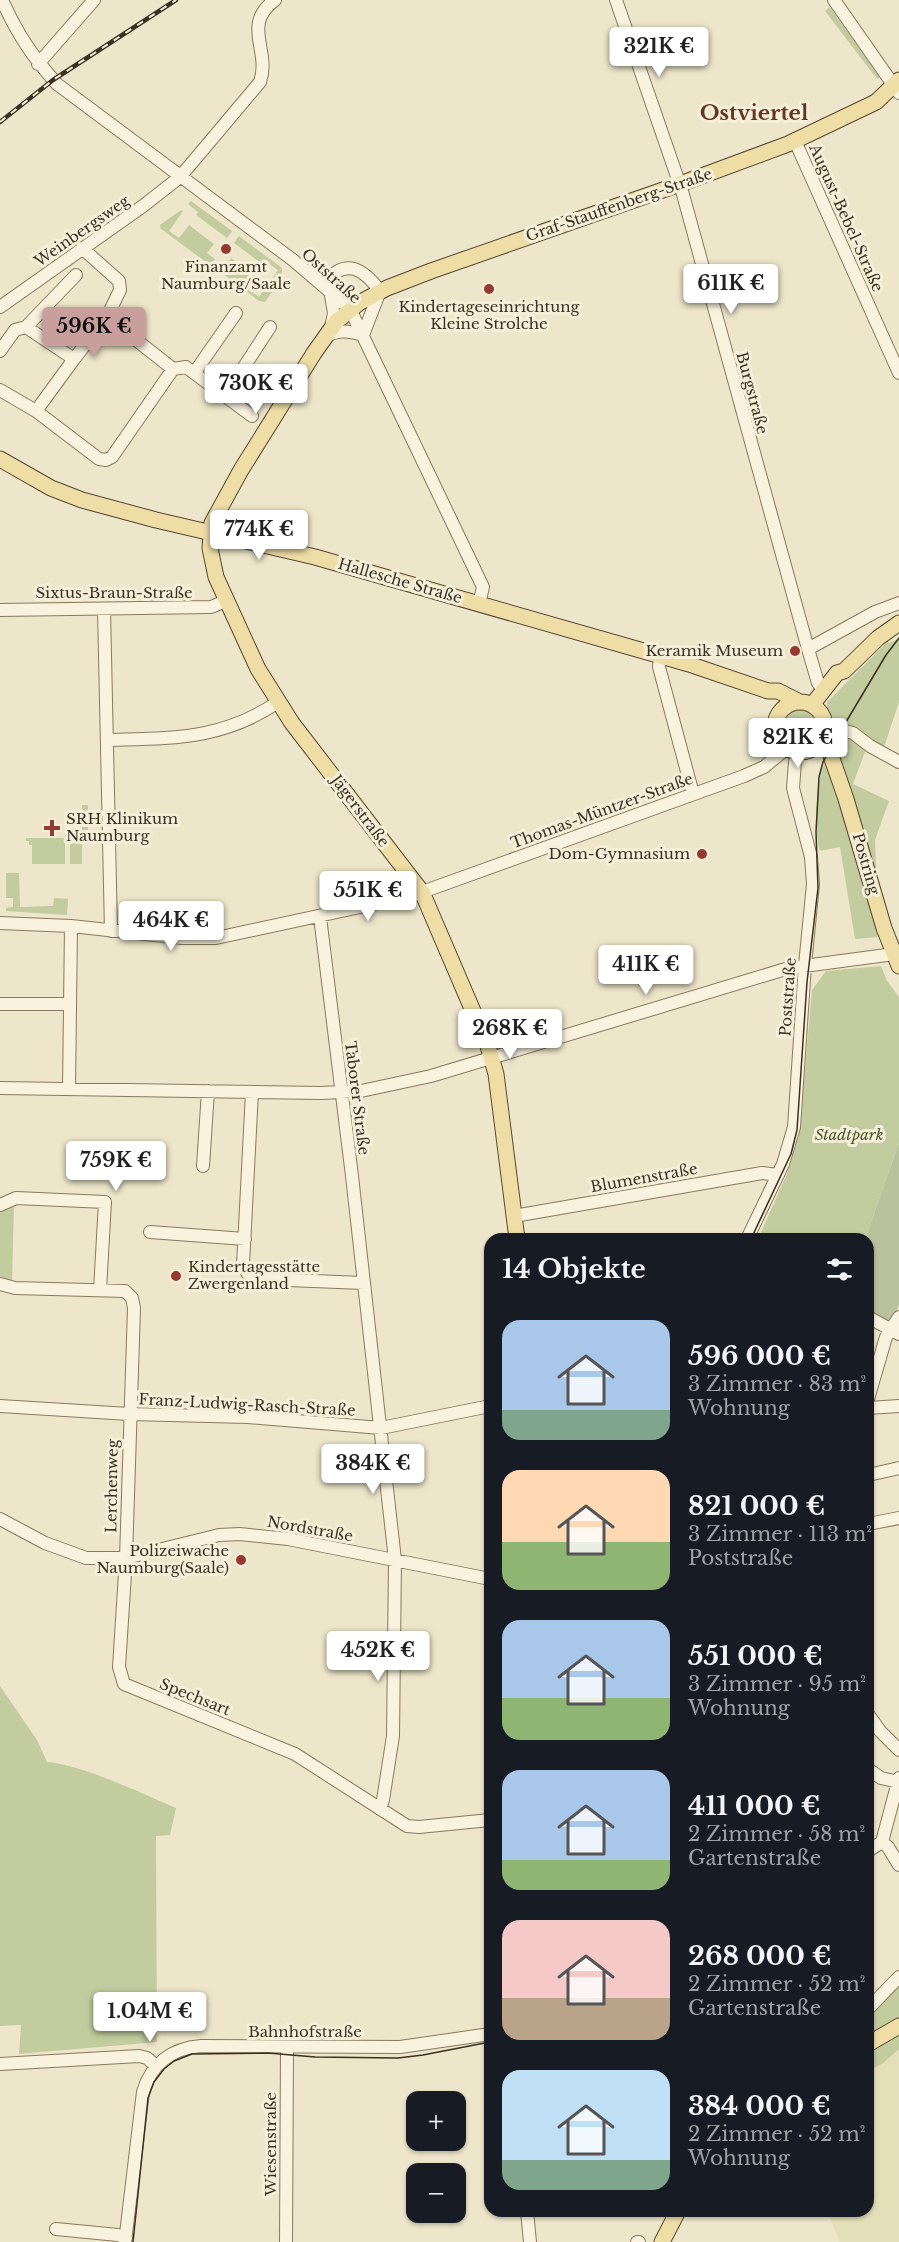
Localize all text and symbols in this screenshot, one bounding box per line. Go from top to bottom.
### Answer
pin: 321K € [610,27,708,78]
text: 321K € [623,34,695,58]
district label: Ostviertel [700,100,809,126]
street label: August-Bebel-Straße [805,140,888,295]
street label: Graf-Stauffenberg-Straße [523,164,714,245]
street label: Weinbergsweg [30,190,134,271]
marker: Finanzamt Naumburg/Saale [219,242,233,256]
street label: Oststraße [298,244,365,307]
place label: Finanzamt Naumburg/Saale [161,257,291,293]
pin: 611K € [682,264,780,315]
text: 611K € [697,271,765,295]
marker: Kindertageseinrichtung Kleine Strolche [482,282,496,296]
place label: Kindertageseinrichtung Kleine Strolche [398,297,581,333]
pin: 596K € [45,307,143,358]
text: 596K € [56,314,132,338]
street label: Burgstraße [732,350,773,436]
pin: 730K € [207,364,305,415]
text: 730K € [219,371,293,395]
pin: 774K € [210,510,308,561]
text: 774K € [224,517,294,541]
street label: Hallesche Straße [336,554,464,607]
street label: Sixtus-Braun-Straße [35,583,193,602]
place label: Keramik Museum [645,641,783,660]
marker: Keramik Museum [788,644,802,658]
pin: 821K € [749,718,847,769]
text: 821K € [763,725,833,749]
street label: Jägerstraße [326,769,394,850]
street label: Thomas-Müntzer-Straße [508,769,695,852]
place label: SRH Klinikum Naumburg [66,809,178,845]
marker: SRH Klinikum Naumburg [43,819,61,837]
street label: Postring [849,831,885,898]
place label: Dom-Gymnasium [549,844,690,863]
marker: Dom-Gymnasium [695,847,709,861]
pin: 551K € [319,871,417,922]
text: 551K € [333,878,403,902]
pin: 464K € [122,901,220,952]
text: 464K € [133,908,209,932]
pin: 411K € [597,945,695,996]
text: 411K € [612,952,680,976]
street label: Poststraße [775,957,800,1037]
pin: 268K € [461,1009,559,1060]
text: 268K € [472,1016,548,1040]
street label: Taborer Straße [341,1040,374,1156]
park label: Stadtpark [815,1125,883,1144]
pin: 759K € [67,1141,165,1192]
text: 759K € [80,1148,152,1172]
street label: Blumenstraße [589,1159,699,1196]
text: 14 Objekte [502,1253,646,1285]
icon: filters [823,1253,856,1286]
place label: Kindertagesstätte Zwergenland [188,1257,320,1293]
marker: Kindertagesstätte Zwergenland [169,1269,183,1283]
text: 596 000 € [688,1340,831,1372]
icon: home [550,1344,622,1416]
text: 3 Zimmer · 83 m² [688,1372,866,1396]
street label: Franz-Ludwig-Rasch-Straße [138,1389,356,1420]
text: Wohnung [688,1396,790,1420]
street label: Lerchenweg [101,1438,122,1533]
pin: 384K € [324,1444,422,1495]
text: 384K € [335,1451,411,1475]
text: 821 000 € [688,1490,825,1522]
icon: home [550,1494,622,1566]
street label: Nordstraße [266,1512,354,1545]
text: 3 Zimmer · 113 m² [688,1522,872,1546]
place label: Polizeiwache Naumburg(Saale) [96,1541,229,1577]
text: Poststraße [688,1546,793,1570]
marker: Polizeiwache Naumburg(Saale) [234,1553,248,1567]
pin: 452K € [329,1631,427,1682]
text: 452K € [341,1638,415,1662]
text: 551 000 € [688,1640,823,1672]
icon: home [550,1644,622,1716]
text: 3 Zimmer · 95 m² [688,1672,866,1696]
street label: Spechsart [157,1674,234,1719]
text: Wohnung [688,1696,790,1720]
text: 411 000 € [688,1790,820,1822]
icon: home [550,1794,622,1866]
text: 2 Zimmer · 58 m² [688,1822,865,1846]
text: Gartenstraße [688,1846,821,1870]
text: 268 000 € [688,1940,832,1972]
icon: home [550,1944,622,2016]
text: 2 Zimmer · 52 m² [688,1972,865,1996]
pin: 1.04M € [95,1992,205,2043]
text: Gartenstraße [688,1996,821,2020]
text: 1.04M € [107,1999,193,2023]
street label: Bahnhofstraße [248,2022,362,2041]
text: 384 000 € [688,2090,831,2122]
map controls [406,2091,466,2223]
button: + [406,2091,466,2151]
street label: Wiesenstraße [261,2092,280,2197]
icon: home [550,2094,622,2166]
text: 2 Zimmer · 52 m² [688,2122,865,2146]
text: Wohnung [688,2146,790,2170]
button: − [406,2163,466,2223]

